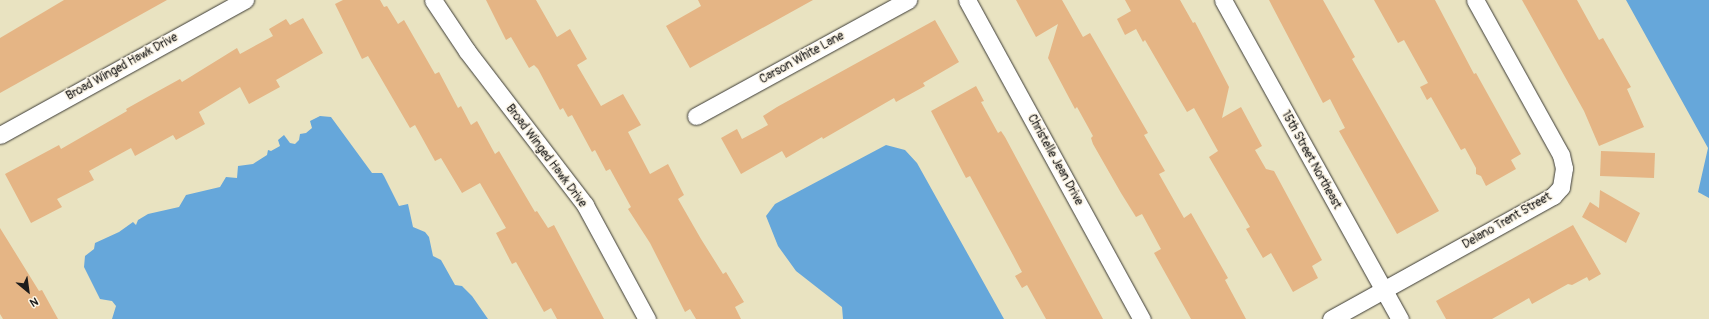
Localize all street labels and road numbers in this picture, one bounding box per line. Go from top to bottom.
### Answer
street label: Carson White Lane [757,29,847,87]
street label: Broad Winged Hawk Drive [64,30,180,104]
street label: Broad Winged Hawk Drive [503,102,589,210]
street label: 15th Street Northeast [1278,108,1344,212]
street label: Christelle Jean Drive [1024,112,1086,208]
street label: Delano Trent Street [1460,190,1554,252]

